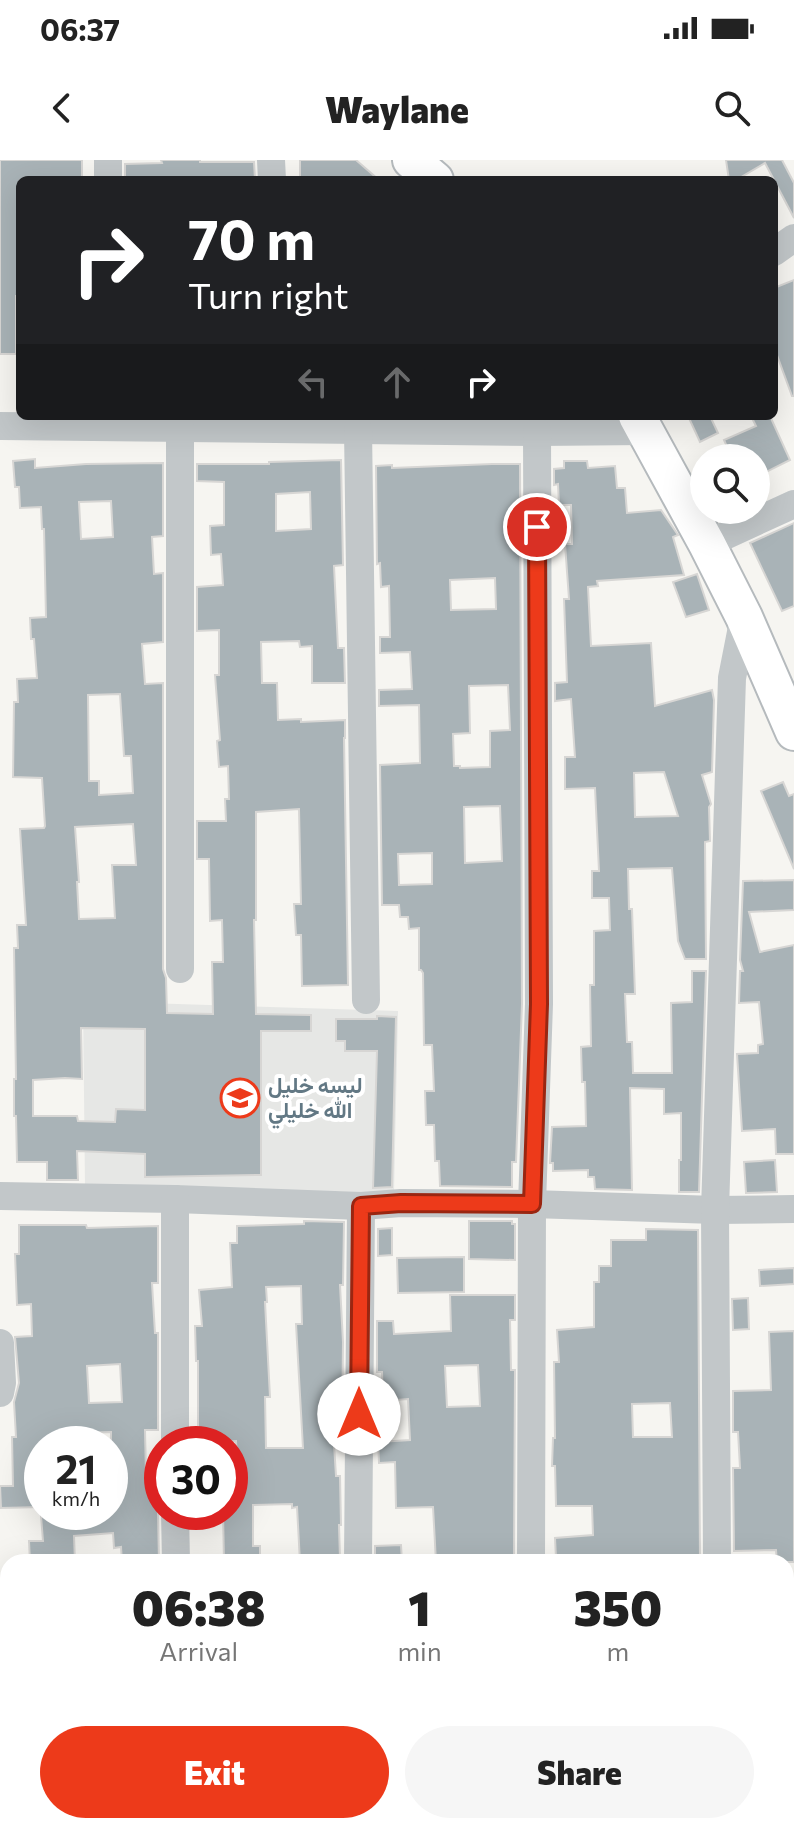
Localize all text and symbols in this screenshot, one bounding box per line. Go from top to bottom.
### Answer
text: 06:37 [40,10,120,47]
icon: back [40,86,84,130]
text: Waylane [325,86,469,130]
icon: search [710,86,754,130]
text: 70 m [188,203,315,272]
icon: right [56,208,160,312]
text: Turn right [188,272,349,316]
icon: left [291,360,335,404]
icon: ahead [375,360,419,404]
icon: right [459,360,503,404]
map controls [690,444,770,524]
button: search [690,444,770,524]
pin [503,493,571,561]
icon: arrive [515,505,559,549]
place label: ليسه خليل الله خليلي [268,1071,363,1129]
school or university icon: ليسه خليل الله خليلي [219,1077,261,1119]
position arrow [317,1372,401,1456]
speed limit sign: 30 [144,1426,248,1530]
text: 21 [56,1443,96,1492]
text: km/h [52,1486,100,1510]
text: 06:38 [132,1577,266,1636]
text: 1 [408,1577,431,1636]
text: 350 [573,1577,662,1636]
text: Arrival [159,1635,238,1666]
text: min [397,1635,442,1666]
text: m [606,1635,629,1666]
button: Exit [40,1726,389,1818]
button: Share [405,1726,754,1818]

